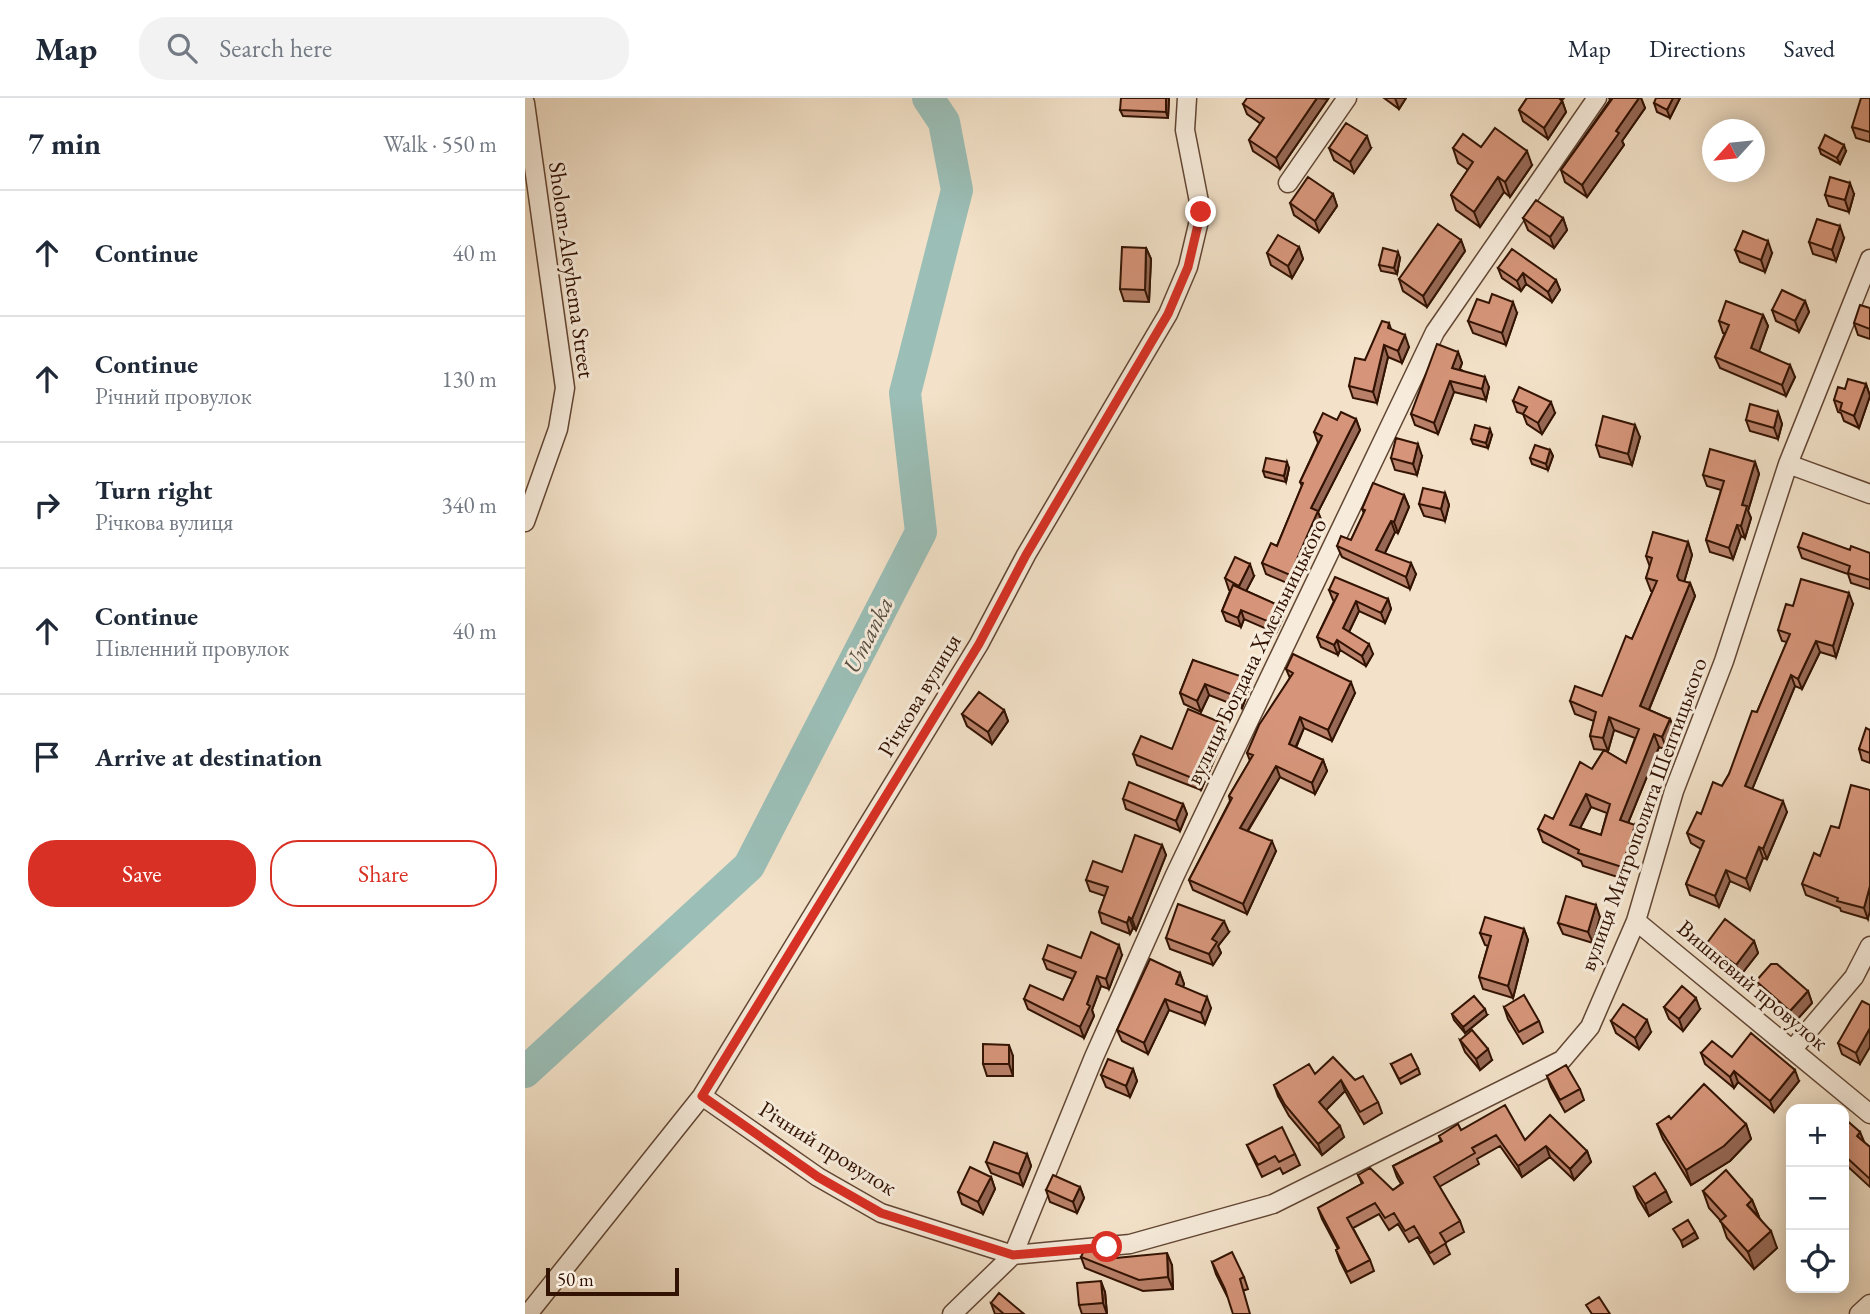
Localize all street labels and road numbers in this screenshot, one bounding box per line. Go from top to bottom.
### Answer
street label: Sholom-Aleyhema Street [542,160,602,381]
street label: вулиця Богдана Хмельницького [1178,513,1334,789]
street label: Річкова вулиця [871,628,967,762]
street label: вулиця Митрополита Шептицького [1572,653,1714,975]
street label: Вишневий провулок [1671,913,1835,1057]
street label: Річний провулок [754,1094,902,1202]

